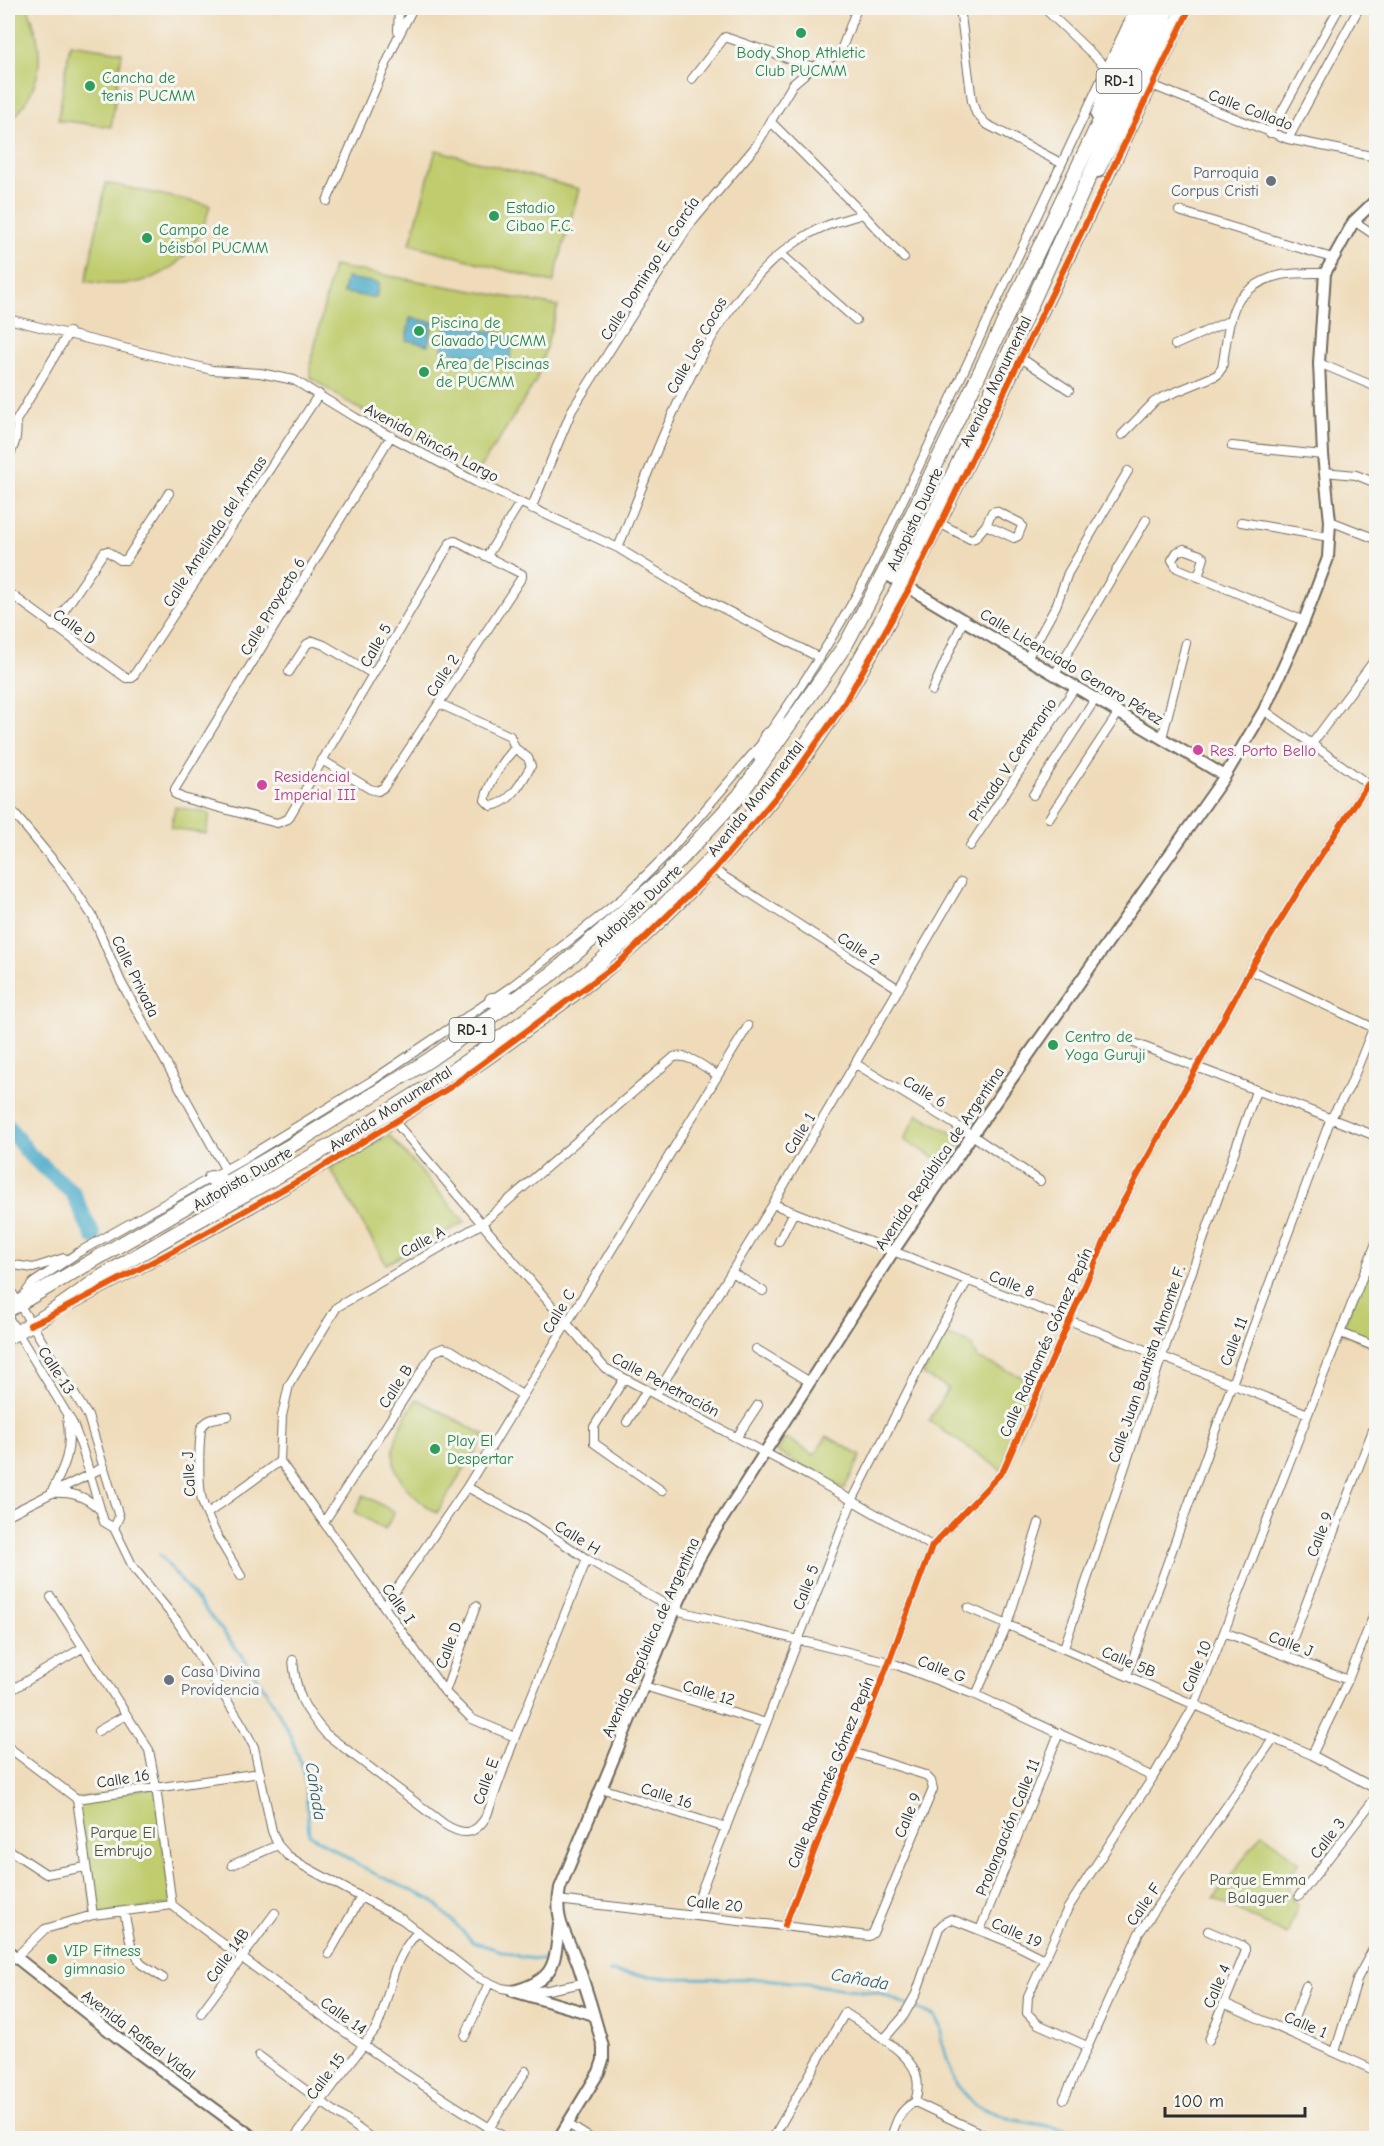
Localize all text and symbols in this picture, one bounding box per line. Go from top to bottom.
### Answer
marker: Body Shop Athletic Club PUCMM [794,26,808,40]
place label: Body Shop Athletic Club PUCMM [737,44,866,80]
place label: Cancha de tenis PUCMM [101,69,195,105]
road number: RD-1 [1096,69,1142,93]
marker: Cancha de tenis PUCMM [83,79,97,93]
street label: Calle Collado [1206,86,1295,134]
place label: Parroquia Corpus Cristi [1171,164,1259,200]
marker: Parroquia Corpus Cristi [1264,174,1278,188]
street label: Calle Domingo E. García [597,193,703,344]
place label: Estadio Cibao F.C. [506,199,573,235]
marker: Estadio Cibao F.C. [487,209,501,223]
place label: Campo de béisbol PUCMM [159,221,268,257]
marker: Campo de béisbol PUCMM [140,231,154,245]
street label: Calle Los Cocos [663,294,731,397]
street label: Avenida Monumental [956,313,1035,450]
place label: Piscina de Clavado PUCMM [431,314,546,350]
marker: Piscina de Clavado PUCMM [412,324,426,338]
place label: Área de Piscinas de PUCMM [436,354,549,391]
marker: Área de Piscinas de PUCMM [417,365,431,379]
street label: Avenida Rincón Largo [361,400,502,486]
street label: Calle Amelinda del Armas [159,452,271,610]
street label: Autopista Duarte [883,465,947,574]
street label: Calle Proyecto 6 [237,554,309,659]
street label: Calle D [49,605,99,648]
street label: Calle Licenciado Genaro Pérez [977,605,1166,729]
street label: Calle 5 [356,621,395,670]
street label: Calle 2 [423,651,463,700]
street label: Privada V Centenario [965,695,1061,824]
street label: Avenida Monumental [704,737,808,860]
place label: Res. Porto Bello [1210,742,1316,760]
marker: Res. Porto Bello [1191,743,1205,757]
place label: Residencial Imperial III [274,768,356,804]
marker: Residencial Imperial III [255,778,269,792]
street label: Autopista Duarte [592,861,686,950]
street label: Calle 2 [834,929,883,969]
street label: Calle Privada [108,933,163,1020]
road number: RD-1 [450,1018,494,1042]
place label: Centro de Yoga Guruji [1065,1028,1146,1064]
marker: Centro de Yoga Guruji [1046,1038,1060,1052]
street label: Avenida Monumental [326,1062,455,1155]
street label: Avenida República de Argentina [872,1064,1008,1254]
street label: Calle 6 [900,1072,949,1112]
street label: Calle 1 [781,1110,819,1157]
street label: Autopista Duarte [190,1143,295,1215]
street label: Calle A [397,1222,448,1261]
street label: Calle Radhamés Gómez Pepín [996,1245,1096,1440]
street label: Calle Juan Bautista Almonte F. [1105,1263,1189,1465]
street label: Calle 8 [987,1267,1037,1301]
street label: Calle C [539,1286,579,1337]
street label: Calle 11 [1216,1314,1251,1368]
street label: Calle 13 [34,1343,78,1398]
street label: Calle Penetración [609,1349,722,1421]
street label: Calle B [375,1361,417,1412]
place label: Play El Despertar [447,1432,514,1468]
marker: Play El Despertar [428,1442,442,1456]
street label: Calle J [179,1451,199,1497]
street label: Calle 9 [1303,1509,1337,1560]
street label: Calle H [551,1517,603,1559]
street label: Avenida República de Argentina [599,1535,703,1740]
street label: Calle 5 [789,1562,823,1613]
street label: Calle I [378,1580,418,1627]
street label: Calle D [432,1619,466,1671]
street label: Calle J [1266,1627,1315,1661]
street label: Calle 10 [1178,1638,1215,1695]
street label: Calle 5B [1099,1642,1158,1681]
street label: Calle G [915,1652,968,1686]
place label: Casa Divina Providencia [181,1663,260,1699]
marker: Casa Divina Providencia [162,1673,176,1687]
street label: Calle Radhamés Gómez Pepín [784,1674,878,1871]
street label: Calle 12 [681,1677,737,1709]
street label: Calle E [469,1755,503,1807]
street label: Prolongación Calle 11 [972,1756,1044,1899]
water label: Cañada [301,1761,330,1822]
street label: Calle 16 [95,1766,151,1792]
street label: Calle 16 [638,1779,695,1813]
street label: Calle 9 [891,1790,925,1841]
street label: Calle 3 [1306,1815,1349,1862]
park label: Parque El Embrujo [90,1824,156,1860]
park label: Parque Emma Balaguer [1210,1871,1306,1907]
street label: Calle F [1123,1879,1165,1929]
street label: Calle 20 [686,1892,744,1916]
street label: Calle 19 [989,1914,1045,1952]
street label: Calle 14B [202,1925,253,1986]
place label: VIP Fitness gimnasio [64,1942,141,1978]
marker: VIP Fitness gimnasio [45,1952,59,1966]
street label: Calle 4 [1200,1962,1234,2011]
water label: Cañada [829,1964,890,1995]
street label: Avenida Rafael Vidal [78,1986,199,2083]
street label: Calle 14 [317,1993,370,2039]
street label: Calle 1 [1281,2008,1330,2042]
street label: Calle 15 [303,2050,349,2103]
scale bar [1165,2080,1304,2118]
text: 100 m [1174,2091,1224,2112]

